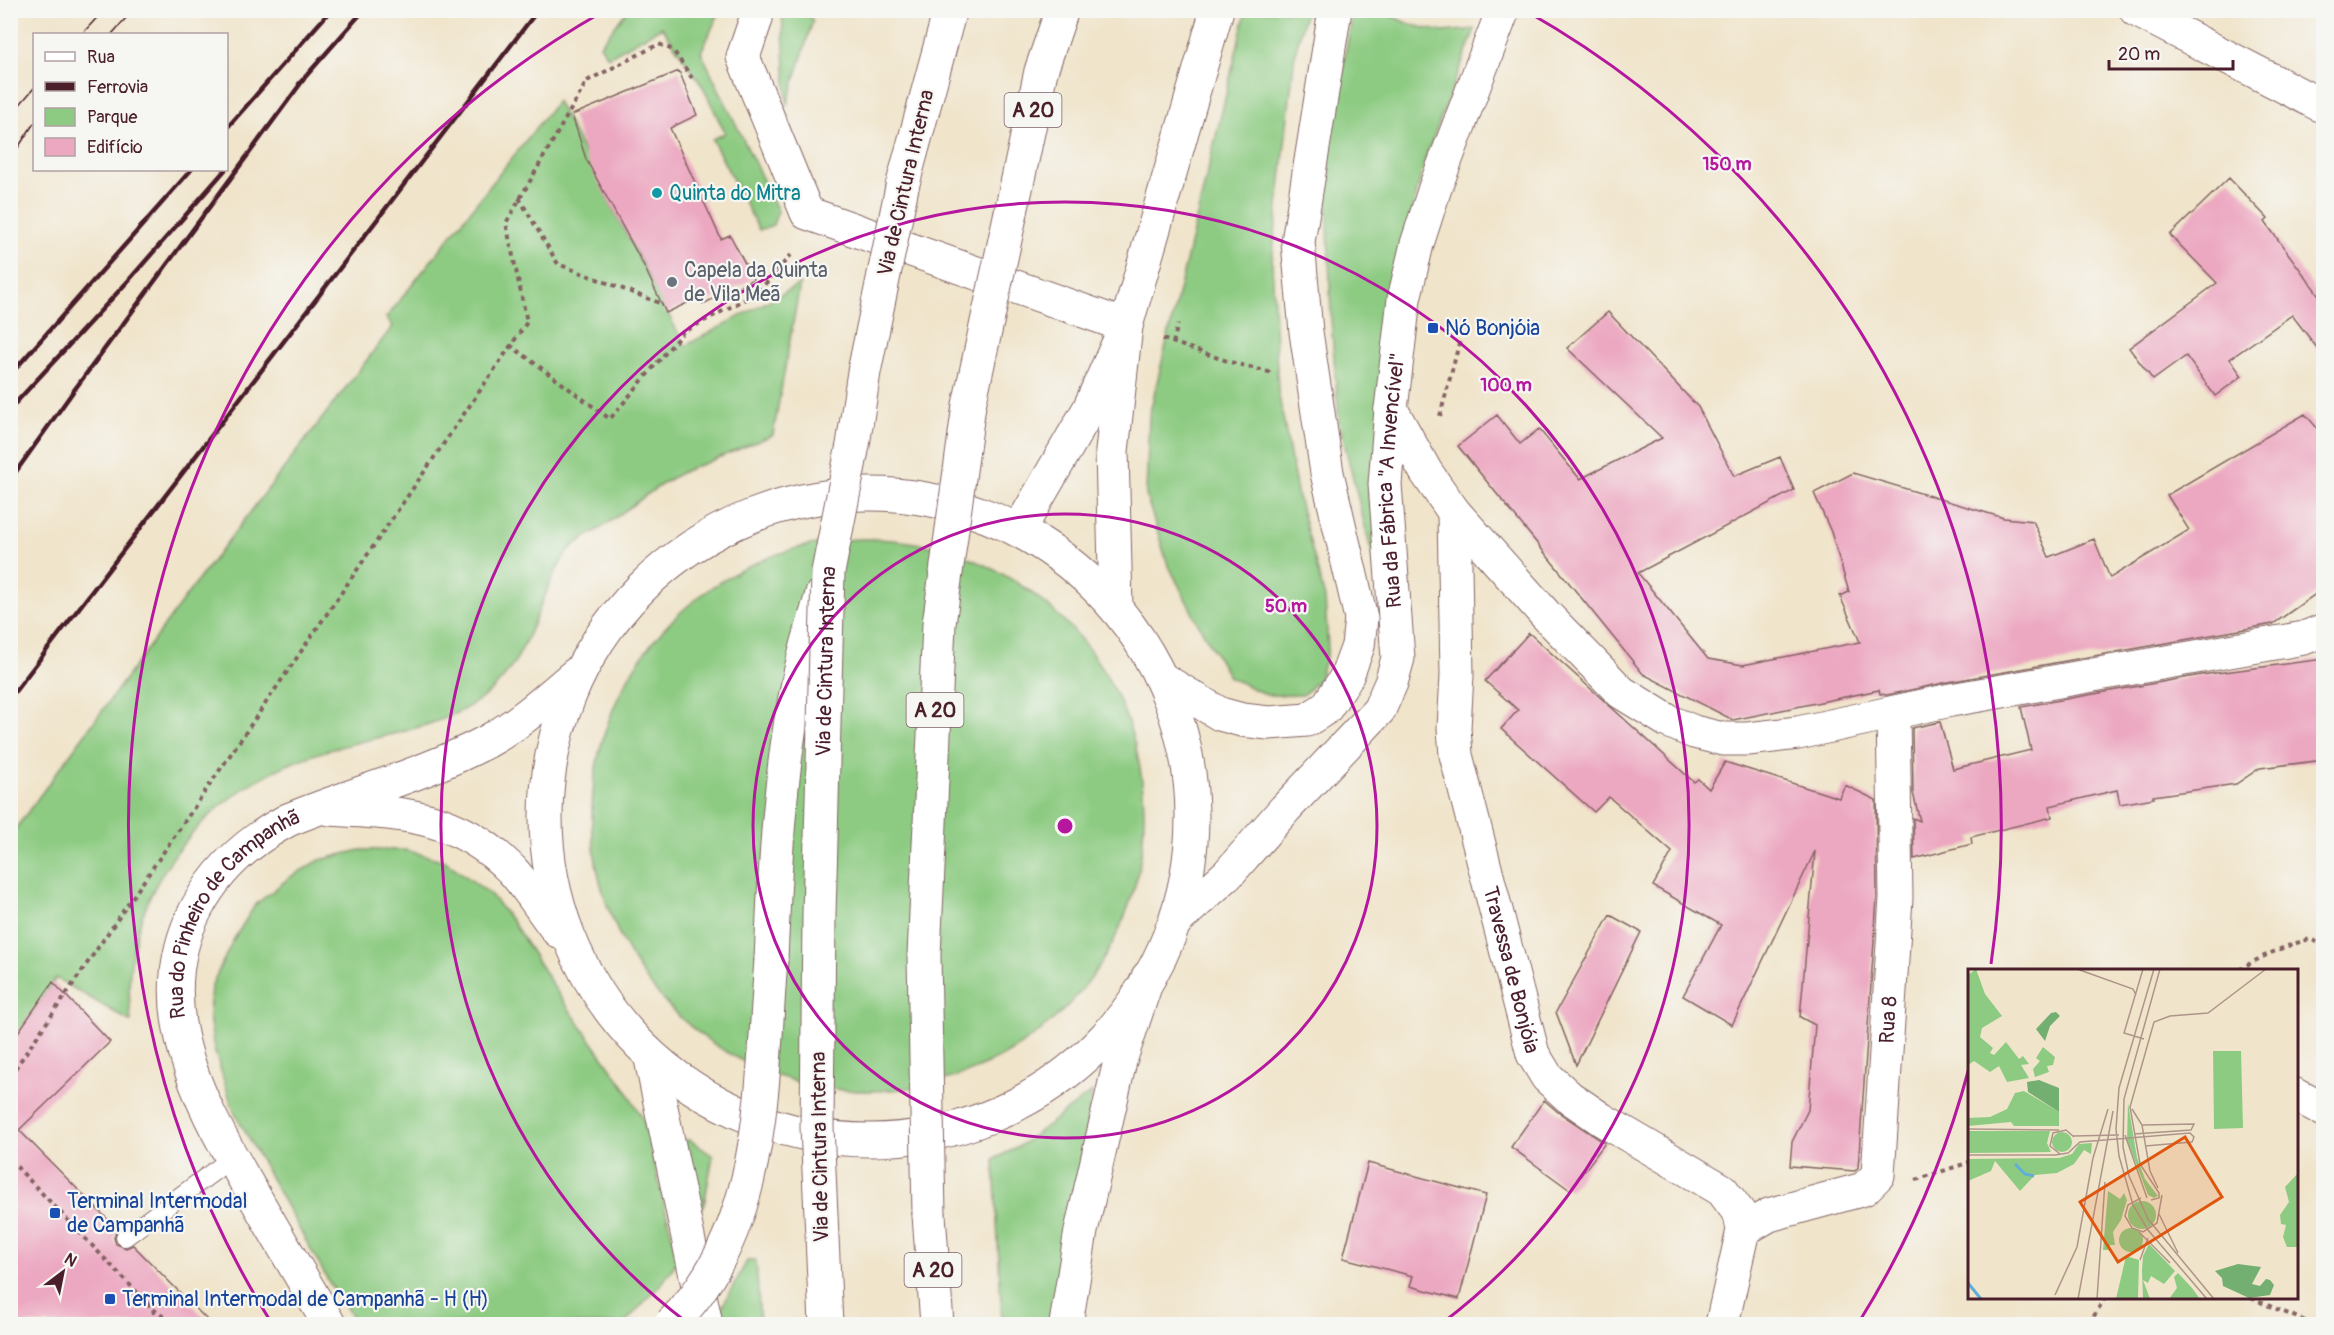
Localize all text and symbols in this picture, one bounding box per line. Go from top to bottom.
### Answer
legend [33,33,228,171]
scale bar [2109,33,2234,71]
text: 20 m [2118,43,2160,66]
text: Rua [87,46,115,69]
text: Ferrovia [87,76,148,99]
street label: Via de Cintura Interna [871,87,941,279]
road number: A 20 [1004,93,1062,127]
text: Parque [87,106,137,129]
text: Edifício [87,136,143,159]
text: 150 m [1703,153,1752,176]
place label: Quinta do Mitra [669,180,801,207]
marker: Quinta do Mitra [650,186,664,200]
place label: Capela da Quinta de Vila Meã [684,257,828,308]
marker: Capela da Quinta de Vila Meã [665,275,679,289]
place label: Nó Bonjóia [1445,315,1540,342]
marker: Nó Bonjóia [1426,321,1440,335]
street label: Rua da Fábrica "A Invencível" [1371,351,1411,609]
text: 100 m [1480,374,1532,397]
street label: Via de Cintura Interna [810,563,842,757]
text: 50 m [1265,595,1307,618]
road number: A 20 [906,693,964,727]
street label: Rua do Pinheiro de Campanhã [163,803,305,1020]
centre of rings [1055,816,1075,836]
street label: Travessa de Bonjóia [1477,883,1546,1056]
inset map [1968,969,2298,1299]
street label: Rua 8 [1873,995,1903,1044]
street label: Via de Cintura Interna [805,1051,835,1243]
place label: Terminal Intermodal de Campanhã [67,1188,248,1239]
marker: Terminal Intermodal de Campanhã [48,1206,62,1220]
north arrow [33,1242,93,1302]
text: N [61,1249,80,1272]
road number: A 20 [904,1253,962,1287]
place label: Terminal Intermodal de Campanhã - H (H) [122,1286,489,1313]
marker: Terminal Intermodal de Campanhã - H (H) [103,1292,117,1306]

